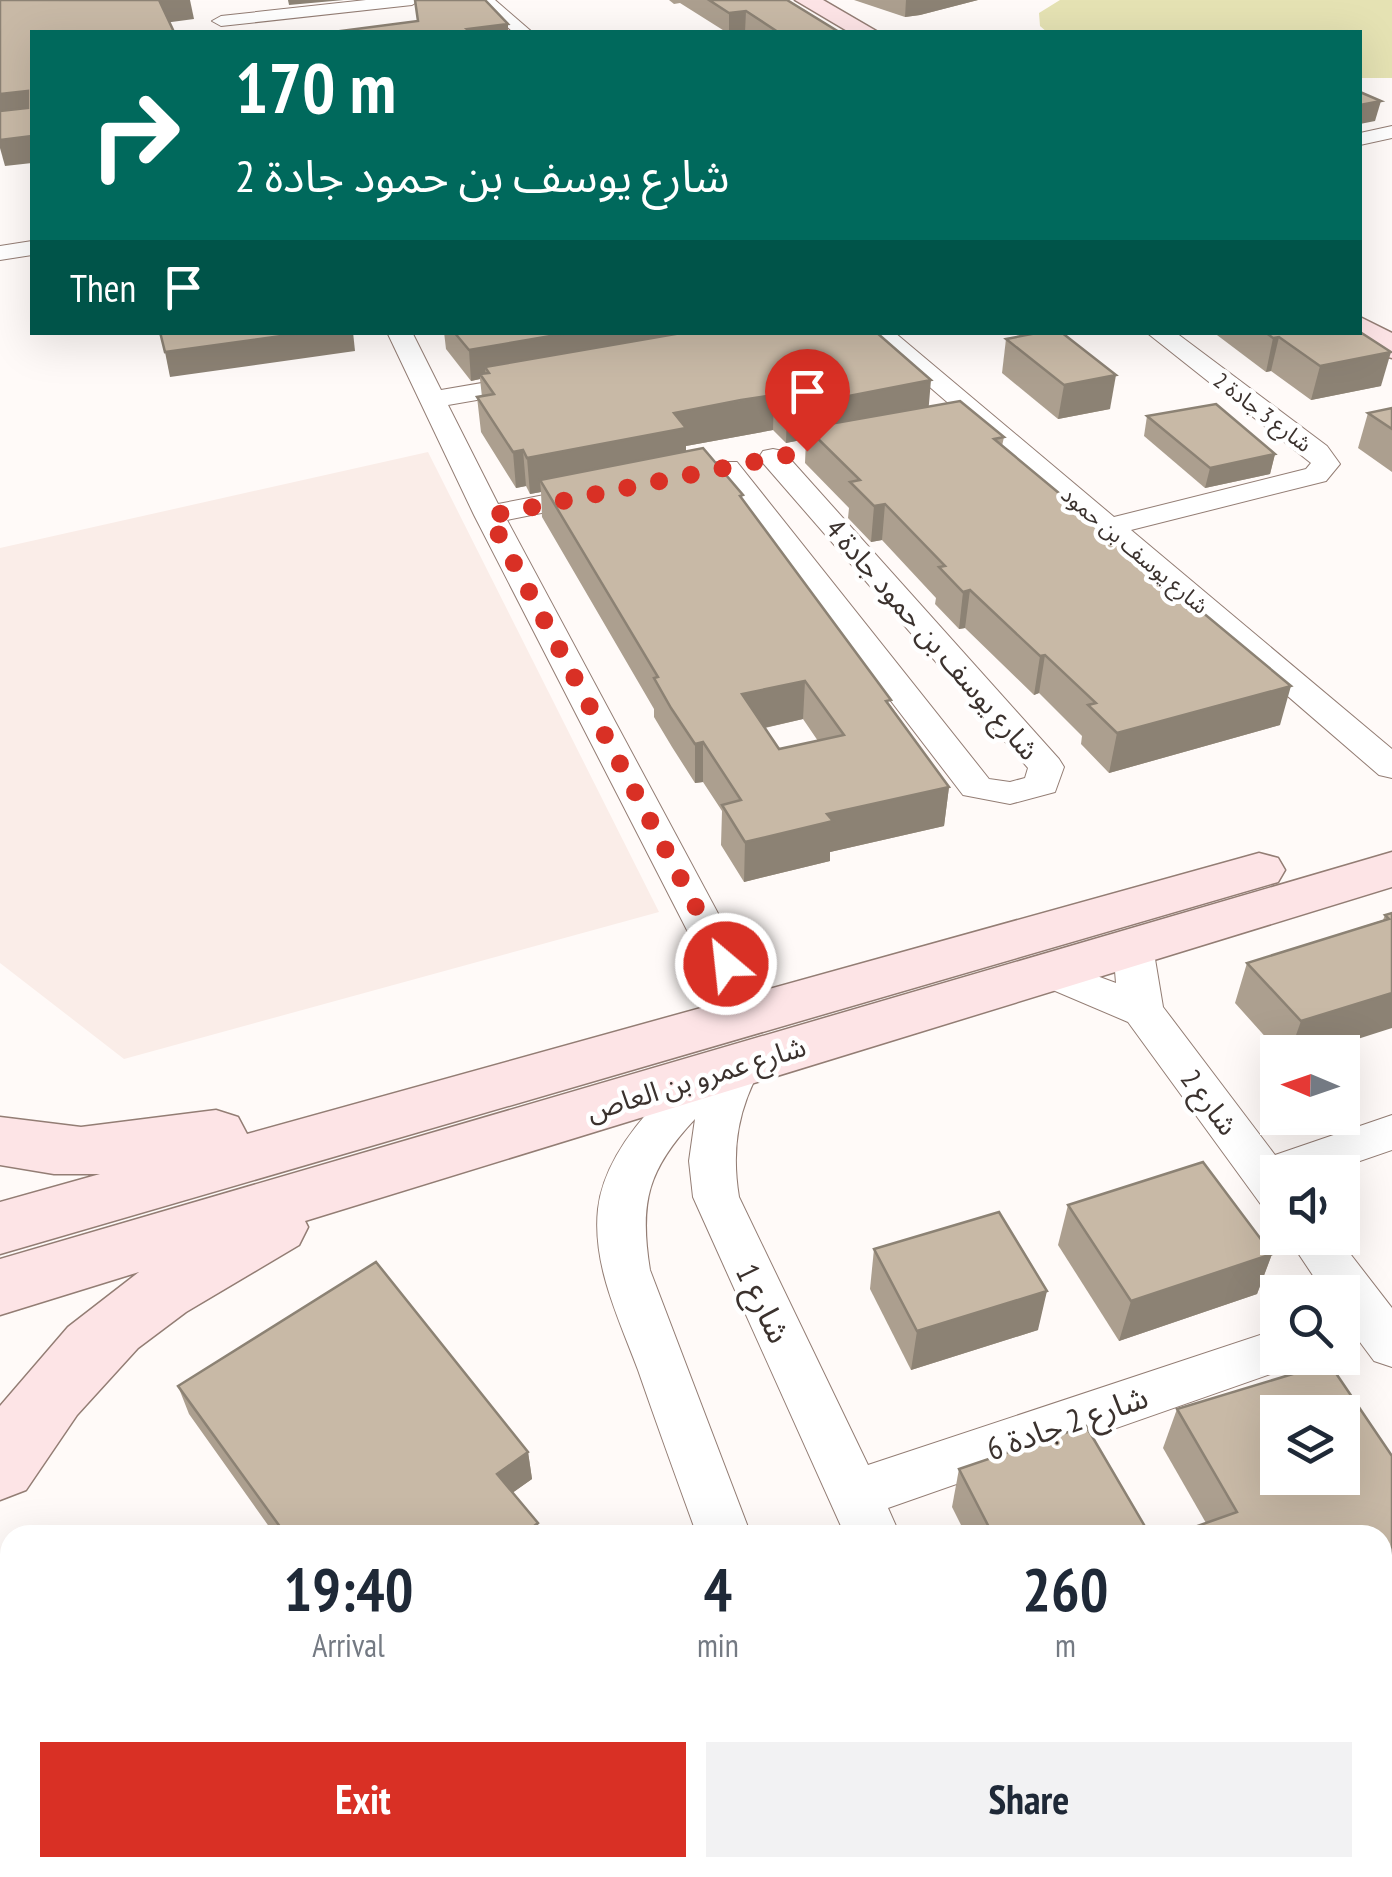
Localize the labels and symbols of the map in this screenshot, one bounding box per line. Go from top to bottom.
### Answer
pin [765,349,850,452]
street label: شارع 3 جادة 2 [1207,366,1318,460]
street label: شارع يوسف بن حمود [1054,480,1214,622]
street label: شارع يوسف بن حمود جادة 4 [816,511,1048,769]
position arrow [674,912,778,1016]
street label: شارع عمرو بن العاص [582,1027,811,1132]
north arrow [1260,1035,1360,1135]
street label: شارع 2 [1171,1062,1247,1144]
street label: شارع 1 [723,1256,801,1352]
street label: شارع 2 جادة 6 [981,1375,1155,1473]

